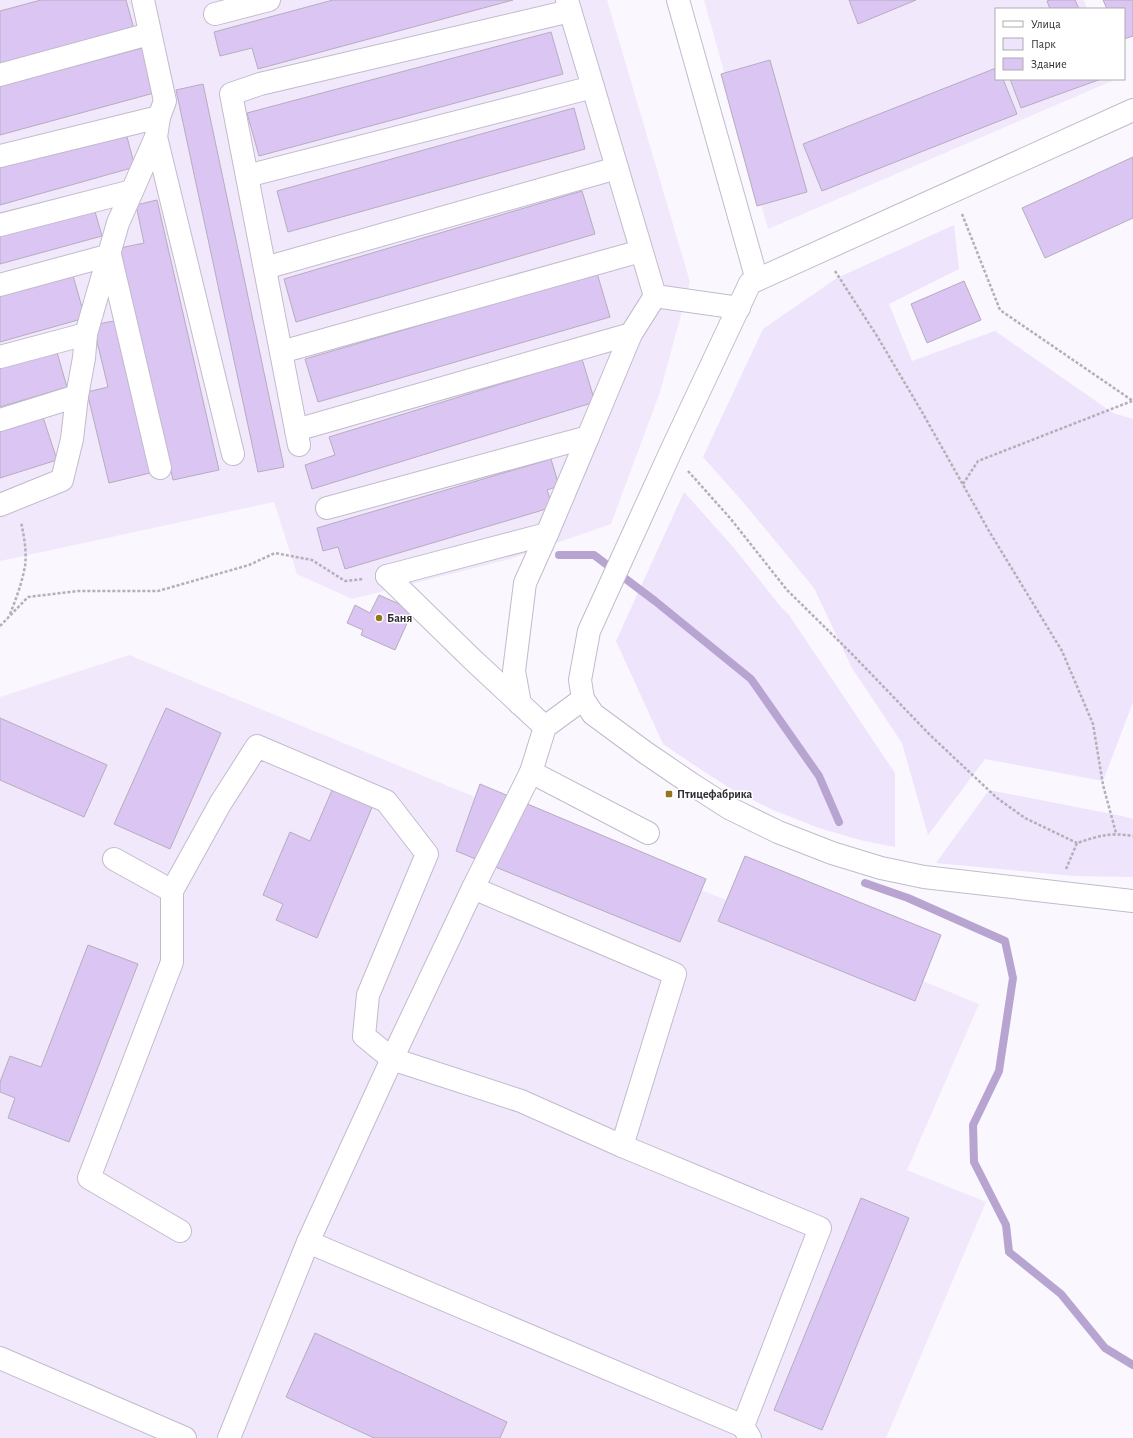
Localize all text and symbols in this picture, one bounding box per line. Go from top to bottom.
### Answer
legend [995,8,1125,80]
text: Улица [1031,18,1061,30]
text: Парк [1031,38,1056,50]
text: Здание [1031,58,1067,70]
place label: Баня [387,612,412,624]
marker: Баня [374,613,384,623]
place label: Птицефабрика [677,788,753,800]
marker: Птицефабрика [664,789,674,799]

